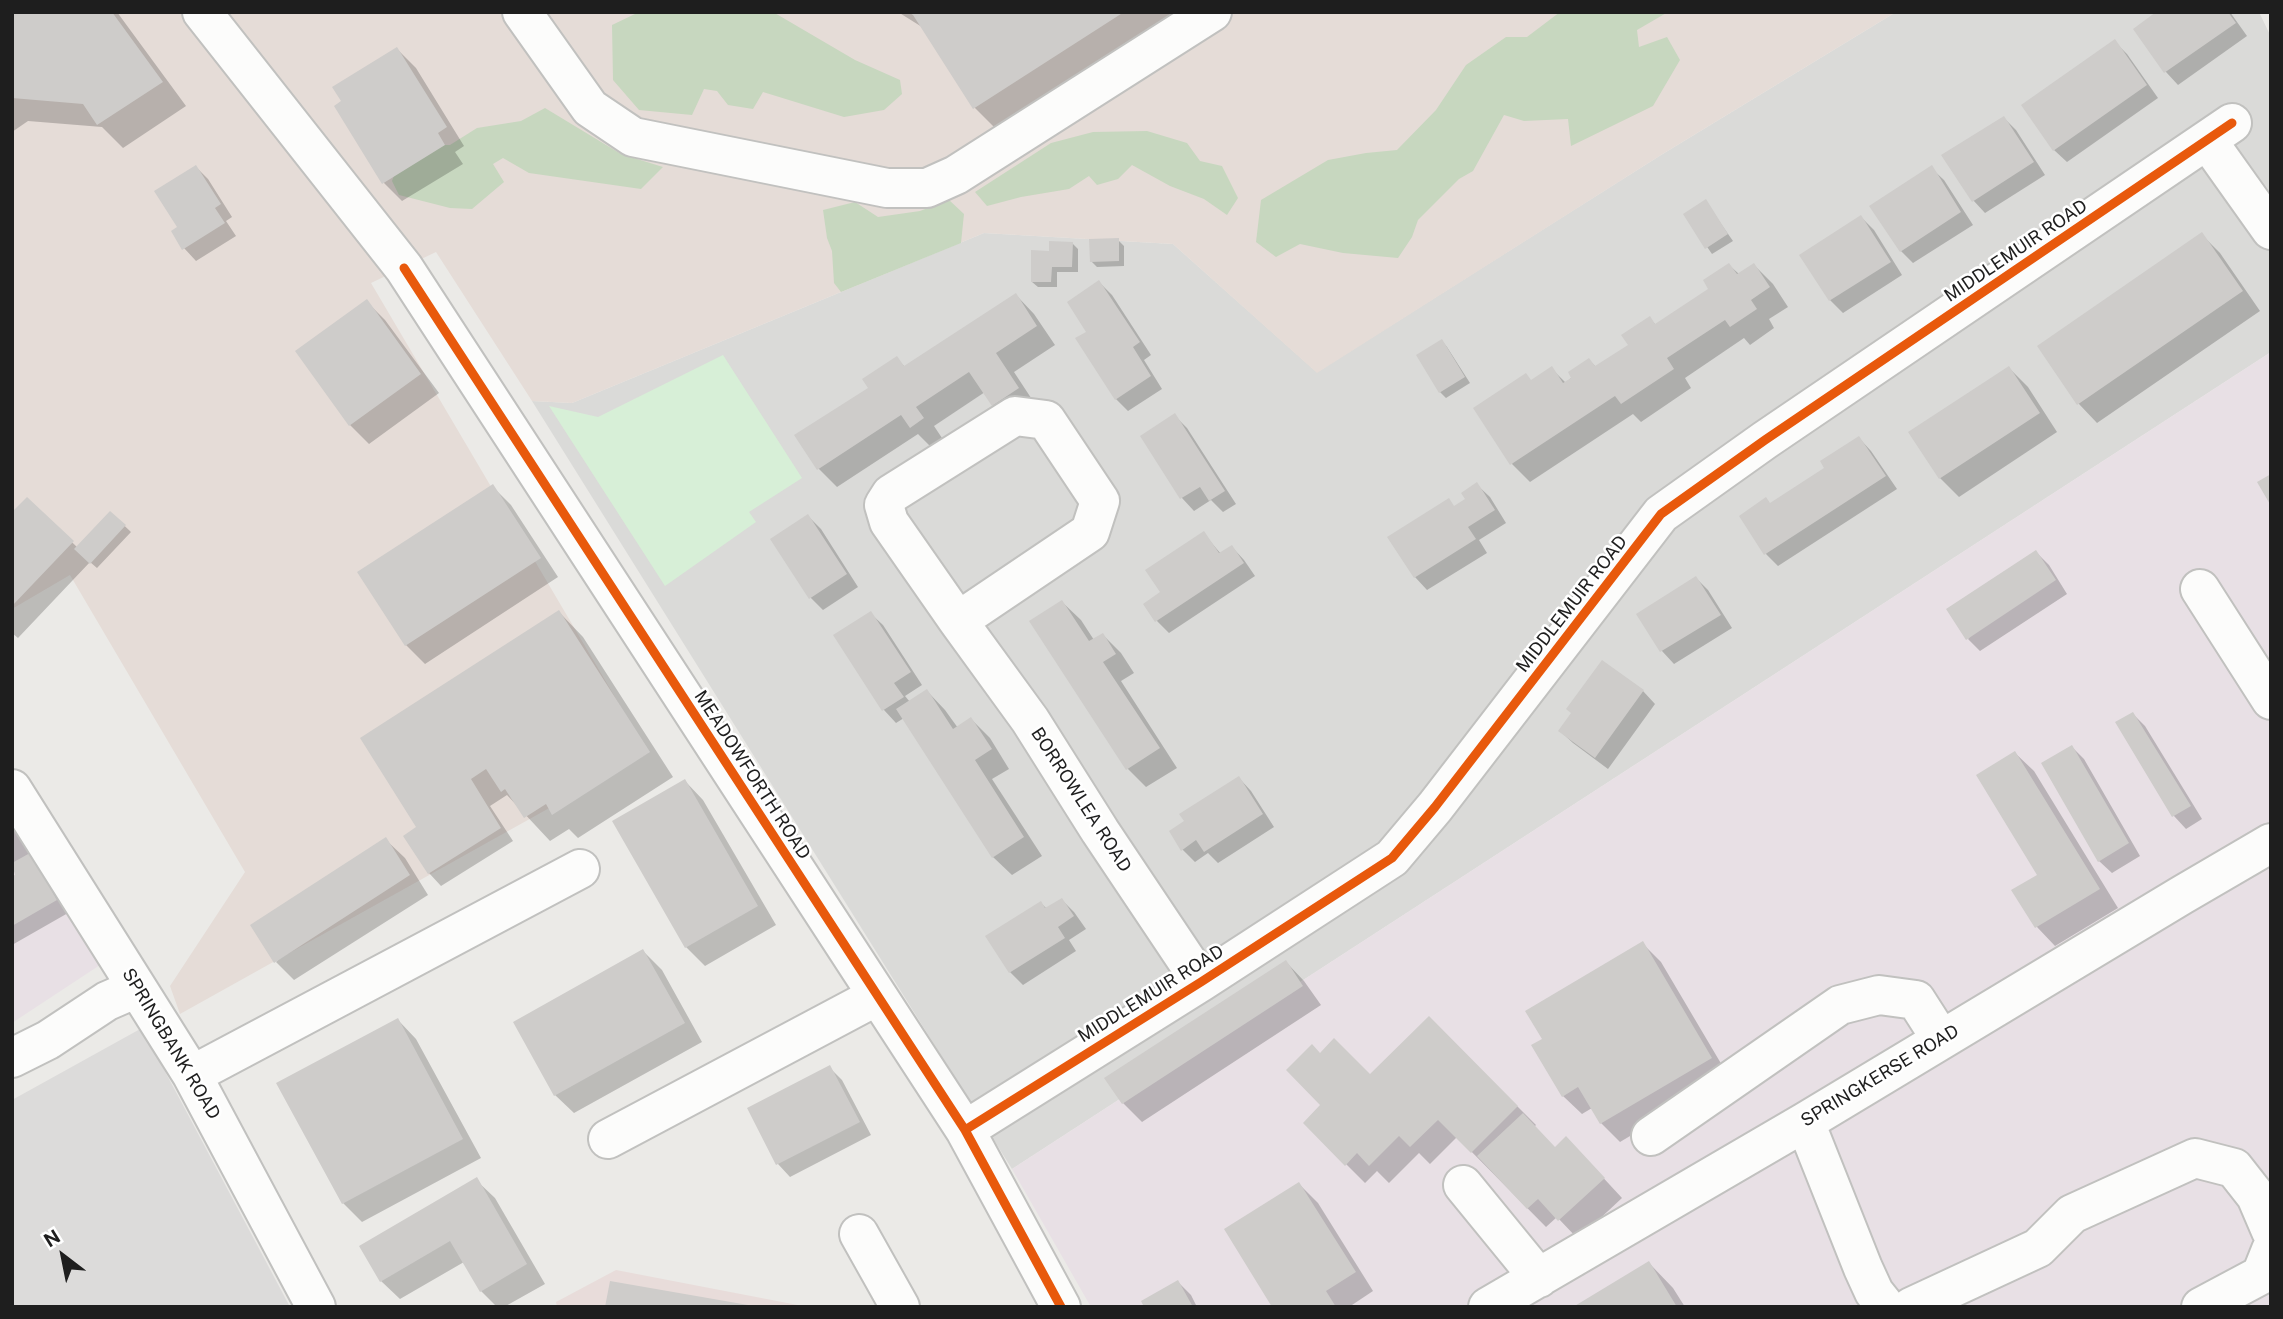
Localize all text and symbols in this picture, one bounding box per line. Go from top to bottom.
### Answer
street label: MIDDLEMUIR ROAD [1940,195,2092,307]
street label: MIDDLEMUIR ROAD [1512,531,1632,677]
street label: MEADOWFORTH ROAD [689,687,815,863]
street label: BORROWLEA ROAD [1026,724,1136,876]
street label: MIDDLEMUIR ROAD [1074,940,1228,1048]
street label: SPRINGBANK ROAD [117,965,225,1123]
street label: SPRINGKERSE ROAD [1797,1020,1963,1132]
north arrow [28,1221,98,1291]
text: N [40,1225,64,1251]

